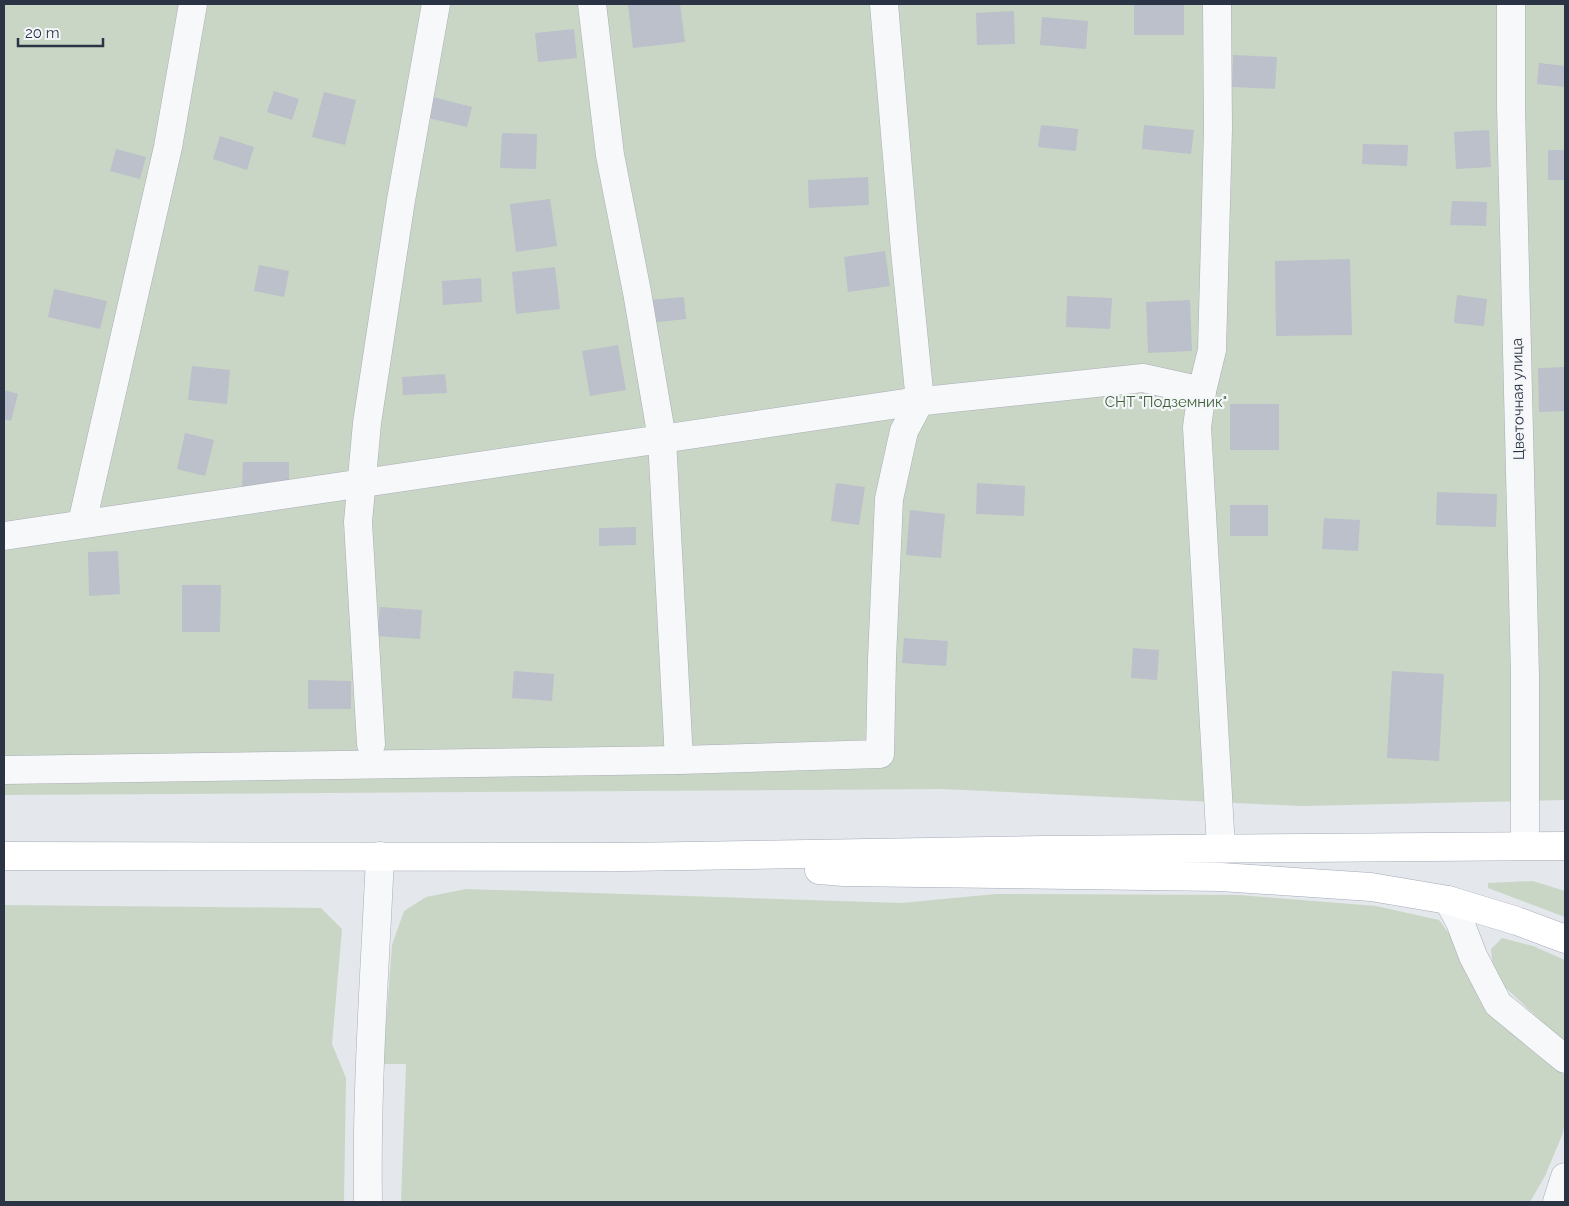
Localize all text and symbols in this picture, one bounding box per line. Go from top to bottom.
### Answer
scale bar [18,15,102,47]
text: 20 m [25,24,60,42]
street label: Цветочная улица [1508,338,1528,460]
park label: СНТ "Подземник" [1105,393,1227,411]

